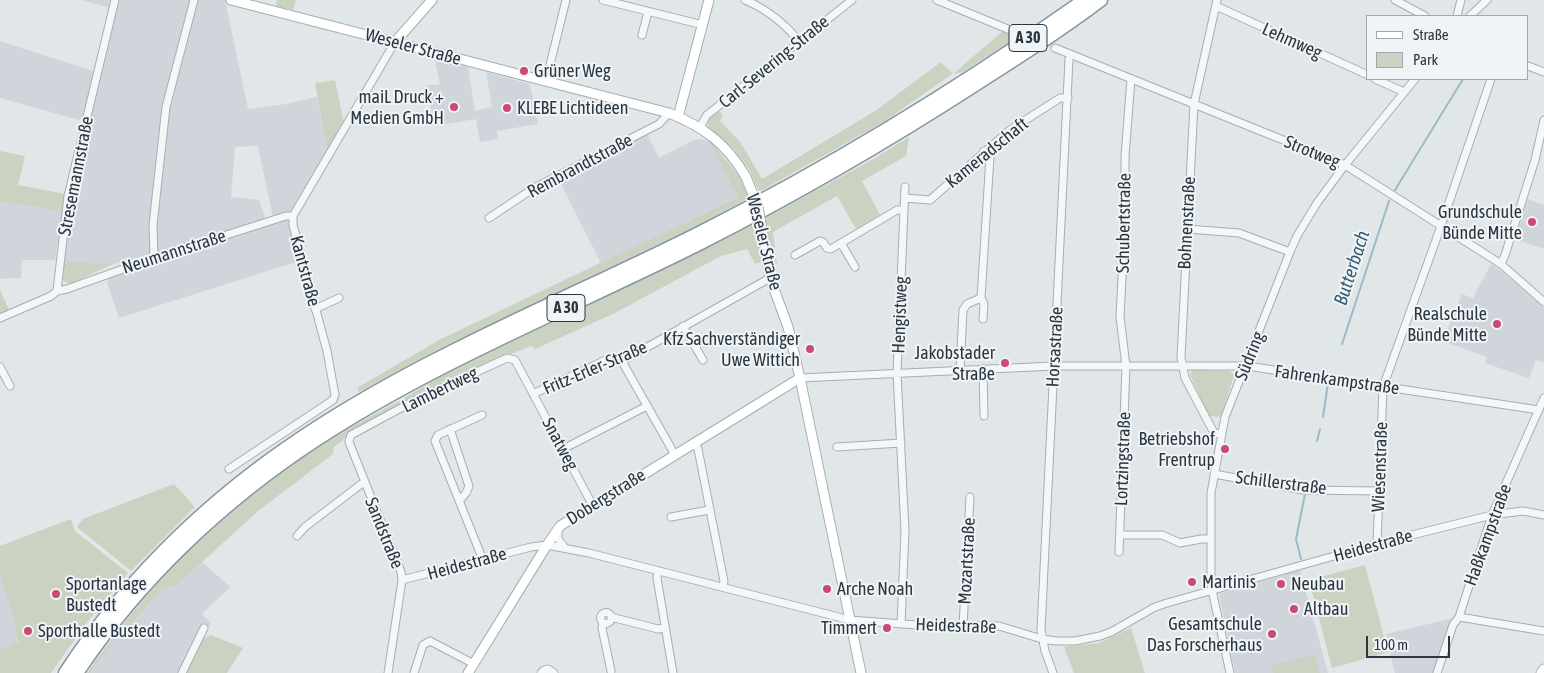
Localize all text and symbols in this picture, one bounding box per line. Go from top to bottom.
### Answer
street label: Carl-Severing-Straße [715,11,833,113]
legend [1366,15,1529,80]
street label: Lehmweg [1259,18,1325,64]
street label: Weseler Straße [363,24,463,70]
road number: A 30 [1009,24,1047,52]
text: Straße [1413,26,1449,43]
text: Park [1413,51,1438,68]
place label: Grüner Weg [534,60,611,82]
marker: Grüner Weg [518,65,530,77]
place label: maiL Druck + Medien GmbH [350,86,444,128]
place label: KLEBE Lichtideen [517,97,628,119]
marker: maiL Druck + Medien GmbH [448,101,460,113]
marker: KLEBE Lichtideen [501,102,513,114]
street label: Kameradschaft [941,113,1033,193]
street label: Stresemannstraße [54,115,98,237]
street label: Rembrandtstraße [524,129,636,203]
street label: Strotweg [1281,131,1343,173]
street label: Schubertstraße [1112,173,1136,273]
street label: Bohnenstraße [1174,176,1200,270]
street label: Weseler Straße [742,192,786,292]
place label: Grundschule Bünde Mitte [1438,201,1522,243]
marker: Grundschule Bünde Mitte [1526,216,1538,228]
street label: Neumannstraße [119,225,229,279]
water label: Butterbach [1329,228,1375,308]
street label: Kantstraße [285,233,325,309]
street label: Hengistweg [888,276,912,354]
road number: A 30 [547,294,585,322]
place label: Realschule Bünde Mitte [1407,303,1487,346]
street label: Horsastraße [1042,306,1068,388]
marker: Realschule Bünde Mitte [1491,318,1503,330]
place label: Kfz Sachverständiger Uwe Wittich [663,328,800,370]
street label: Südring [1230,328,1270,384]
street label: Fritz-Erler-Straße [540,336,650,400]
place label: Jakobstader Straße [914,342,995,384]
marker: Kfz Sachverständiger Uwe Wittich [804,343,816,355]
marker: Jakobstader Straße [999,357,1011,369]
street label: Fahrenkampstraße [1273,361,1401,399]
street label: Lambertweg [399,362,481,418]
street label: Lortzingstraße [1111,411,1135,507]
street label: Snatweg [537,414,583,474]
street label: Wiesenstraße [1368,422,1392,512]
place label: Betriebshof Frentrup [1138,428,1215,470]
marker: Betriebshof Frentrup [1219,443,1231,455]
street label: Dobergstraße [562,464,650,530]
street label: Schillerstraße [1234,467,1328,499]
street label: Haßkampstraße [1460,481,1516,589]
street label: Sandstraße [360,494,408,572]
street label: Mozartstraße [954,517,980,605]
street label: Heidestraße [1331,525,1415,567]
street label: Heidestraße [425,543,509,585]
place label: Martinis [1202,571,1256,593]
place label: Sportanlage Bustedt [66,573,147,616]
place label: Neubau [1291,573,1344,595]
marker: Martinis [1186,576,1198,588]
place label: Arche Noah [837,578,913,600]
marker: Neubau [1275,578,1287,590]
marker: Arche Noah [821,583,833,595]
marker: Sportanlage Bustedt [50,588,62,600]
place label: Altbau [1304,598,1348,620]
marker: Altbau [1288,603,1300,615]
place label: Gesamtschule Das Forscherhaus [1147,613,1262,656]
street label: Heidestraße [915,614,997,638]
place label: Timmert [821,617,877,639]
place label: Sporthalle Bustedt [38,620,160,642]
marker: Timmert [881,622,893,634]
marker: Sporthalle Bustedt [22,625,34,637]
scale bar [1369,626,1453,658]
marker: Gesamtschule Das Forscherhaus [1266,628,1278,640]
text: 100 m [1374,636,1408,653]

